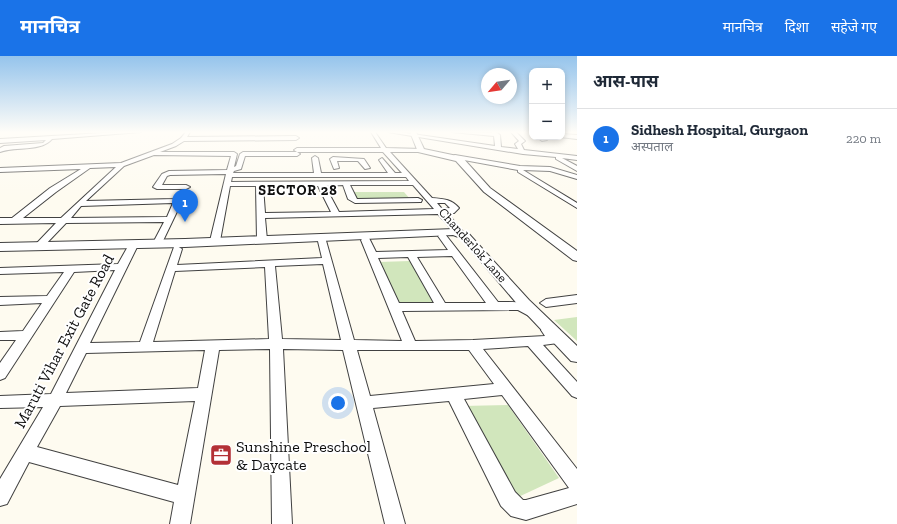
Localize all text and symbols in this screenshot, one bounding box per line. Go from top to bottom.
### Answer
text: मानचित्र [20,15,80,38]
text: मानचित्र [723,19,763,36]
text: दिशा [785,19,809,36]
text: सहेजे गए [831,19,877,36]
north arrow [481,68,517,104]
map controls [529,68,565,140]
button: + [529,68,565,104]
text: आस-पास [593,71,658,91]
button: − [529,104,565,140]
text: Sidhesh Hospital, Gurgaon [631,121,808,139]
text: 1 [603,131,609,146]
text: 220 m [846,131,881,146]
text: अस्पताल [631,139,673,154]
district label: SECTOR 28 [258,182,338,199]
pin: 1 [172,189,198,222]
street label: Chanderlok Lane [436,205,510,285]
street label: Maruti Vihar Exit Gate Road [10,251,118,431]
your location [328,393,348,413]
place label: Sunshine Preschool & Daycate [236,437,371,474]
office icon: Sunshine Preschool & Daycate [208,442,234,468]

